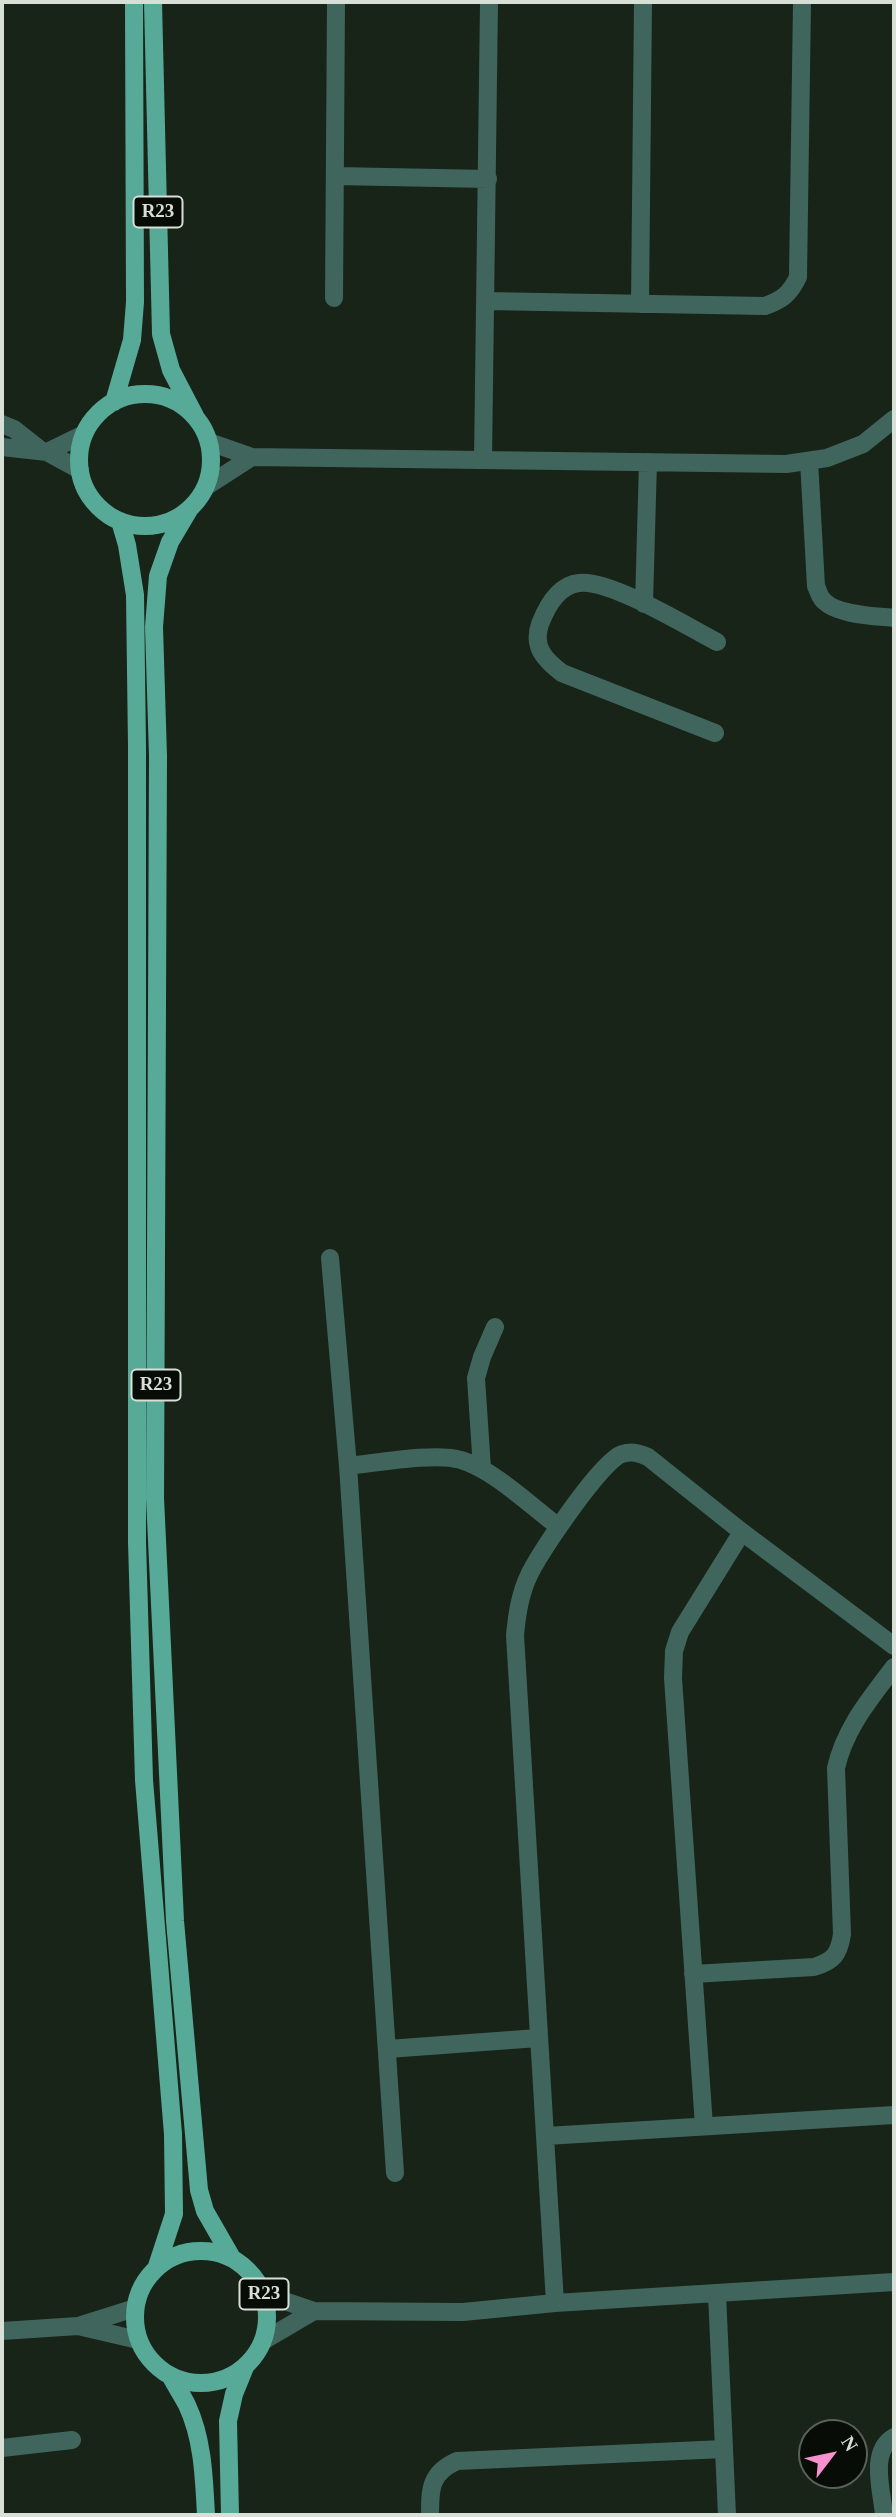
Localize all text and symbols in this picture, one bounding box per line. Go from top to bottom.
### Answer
road number: R23 [134,196,182,228]
road number: R23 [132,1370,180,1400]
road number: R23 [240,2278,288,2310]
north arrow [798,2419,868,2489]
text: N [837,2432,862,2455]

